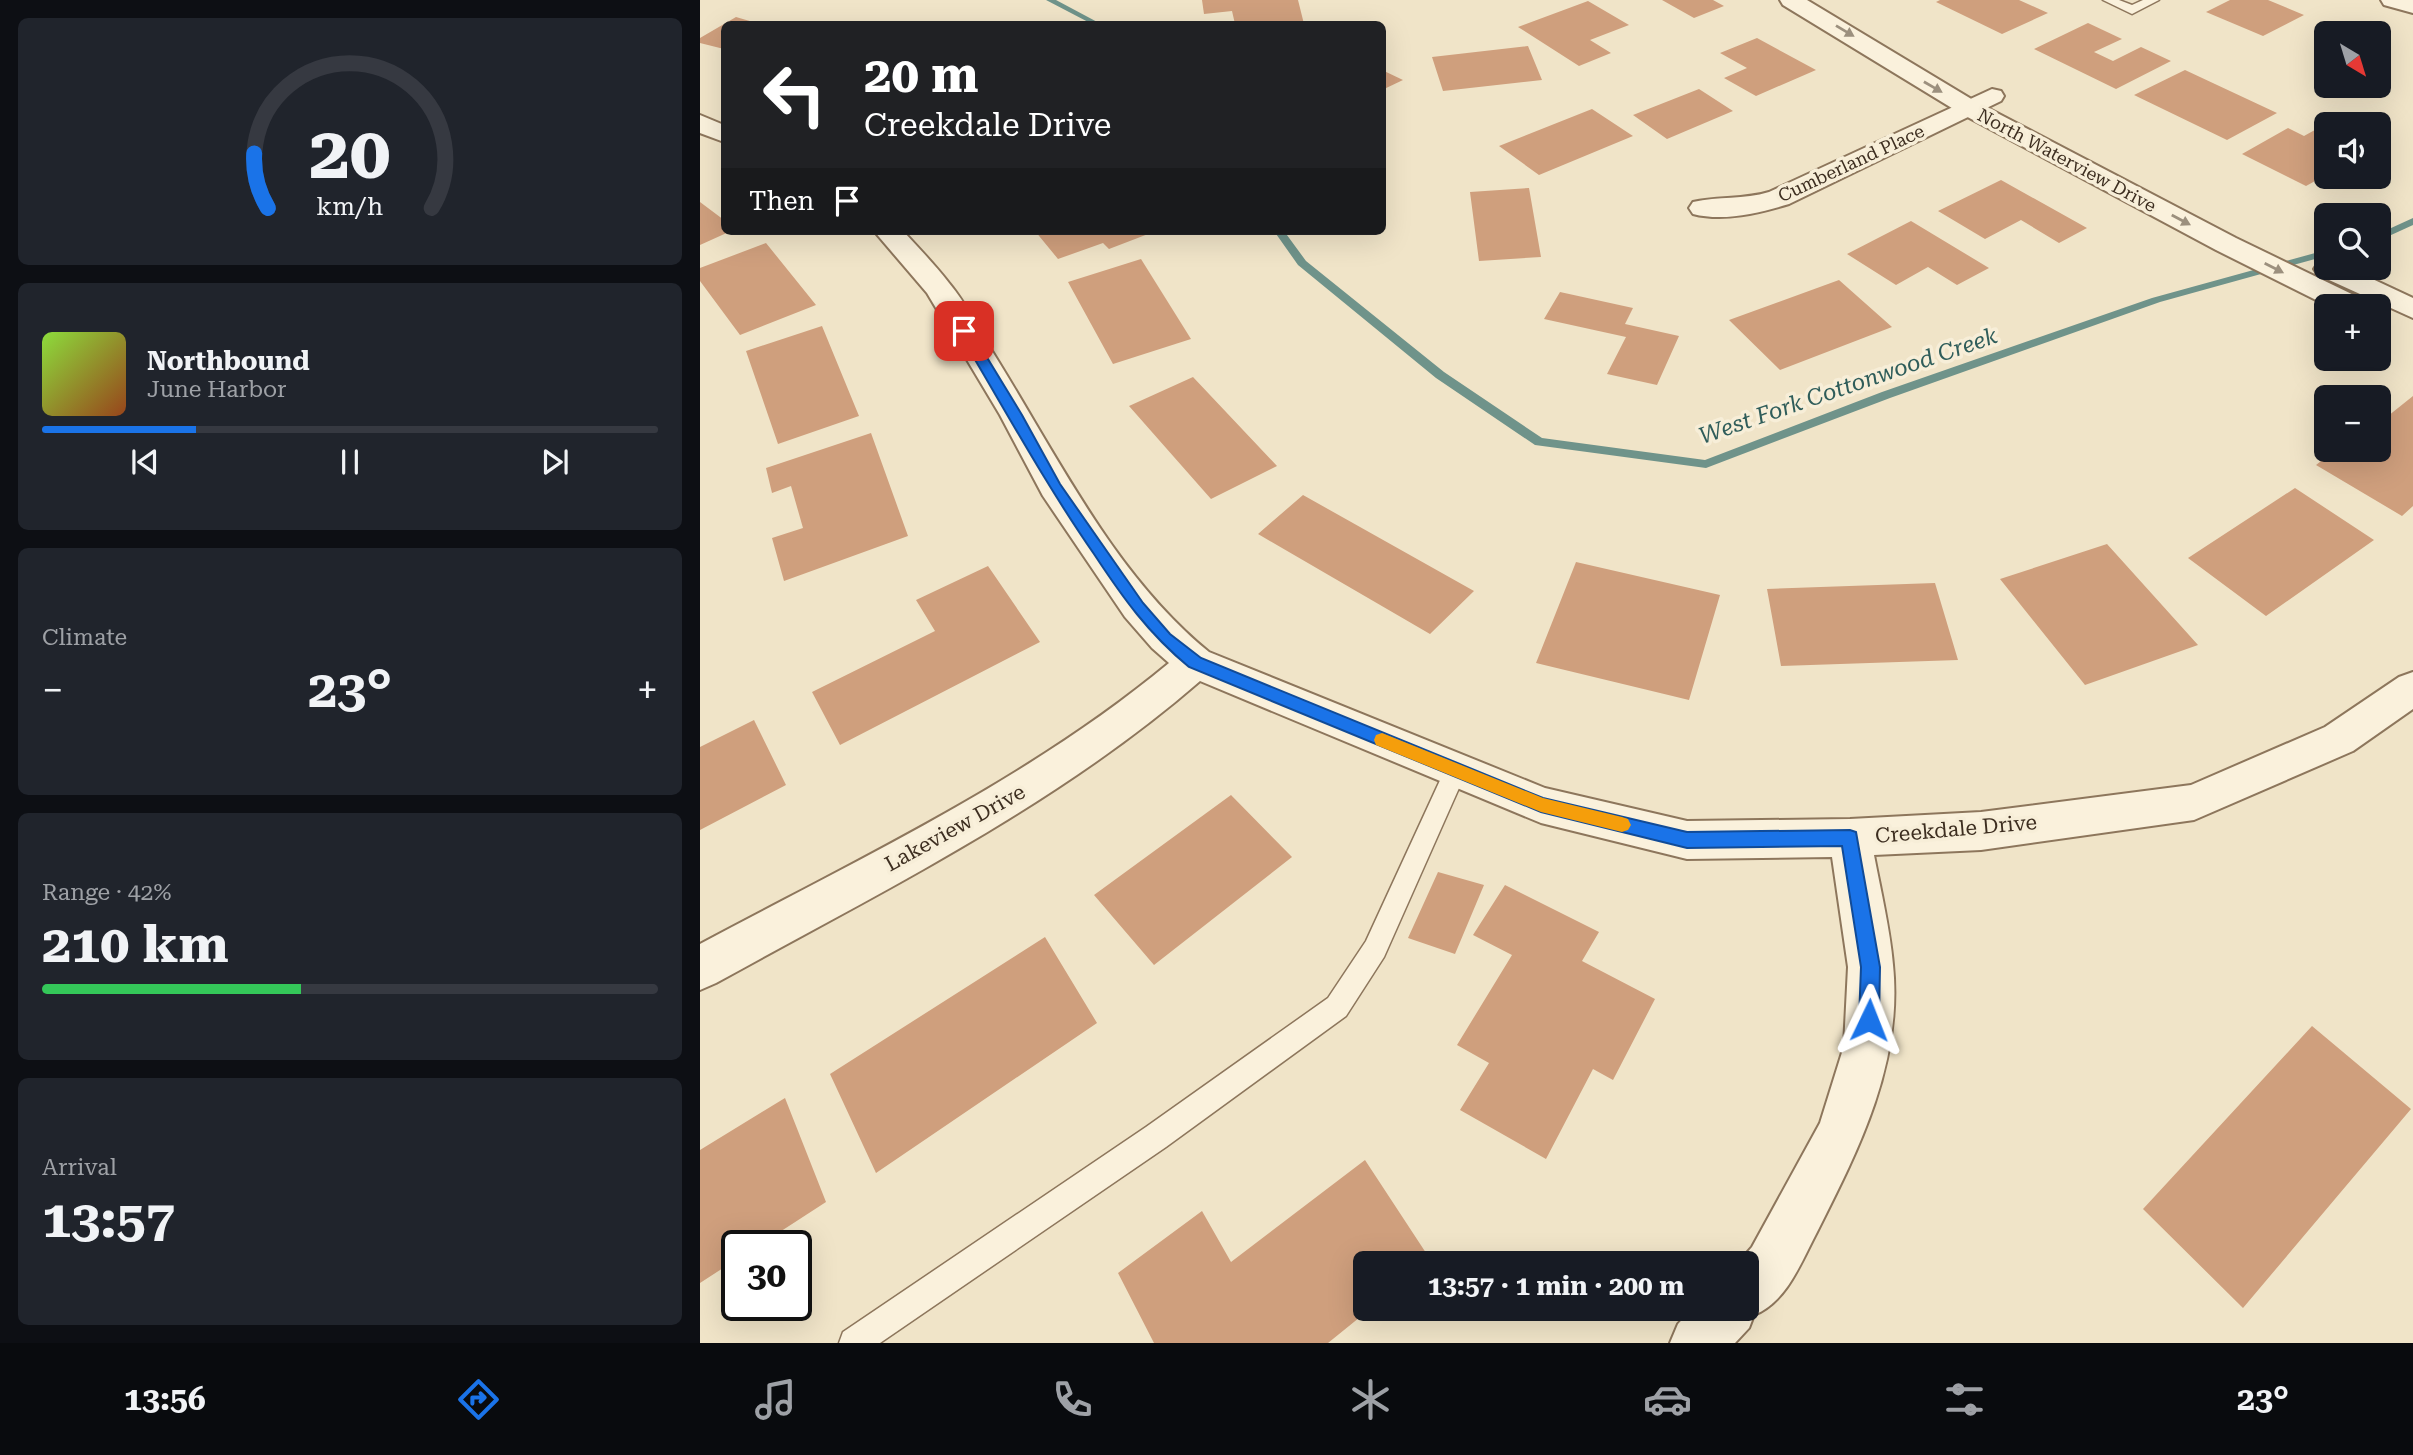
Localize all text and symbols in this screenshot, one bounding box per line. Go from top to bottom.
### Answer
north arrow [2314,21,2390,98]
map controls [2314,21,2391,462]
one-way arrow [1835,25,1854,38]
text: 20 m [864,47,979,104]
icon: left [749,49,840,140]
one-way arrow [1923,81,1942,93]
street label: North Waterview Drive [1974,104,2160,216]
text: Creekdale Drive [864,106,1111,144]
text: 20 [309,111,391,196]
button: sound [2314,112,2391,189]
street label: Cumberland Place [1775,120,1928,206]
icon: arrive [828,182,866,220]
text: Then [749,186,814,216]
text: km/h [317,191,383,220]
button: search [2314,203,2391,280]
one-way arrow [2171,213,2191,225]
one-way arrow [2264,263,2284,274]
button: + [2314,294,2391,371]
pin [934,301,994,361]
icon: arrive [945,312,983,350]
water label: West Fork Cottonwood Creek [1695,322,2001,450]
text: Northbound [147,346,310,376]
text: June Harbor [147,376,287,403]
button: − [2314,385,2391,462]
icon: previous [126,443,164,481]
icon: pause [331,443,369,481]
icon: next [536,443,574,481]
text: Climate [42,624,127,651]
text: 23° [308,659,392,720]
text: − [42,668,63,712]
text: + [637,668,658,712]
street label: Lakeview Drive [881,780,1029,876]
street label: Creekdale Drive [1874,810,2038,848]
text: Range · 42% [42,879,171,906]
text: 210 km [42,914,229,975]
position arrow [1832,983,1906,1057]
text: Arrival [42,1154,117,1181]
text: 13:57 [42,1189,175,1250]
speed limit sign: 30 [721,1230,812,1321]
text: 13:57 · 1 min · 200 m [1428,1271,1684,1301]
icon: directions [454,1375,503,1424]
icon: music [751,1375,800,1424]
icon: phone [1048,1375,1097,1424]
icon: climate [1346,1375,1395,1424]
icon: car [1643,1375,1692,1424]
icon: filters [1940,1375,1989,1424]
text: 13:56 [124,1380,206,1418]
text: 23° [2237,1380,2289,1418]

